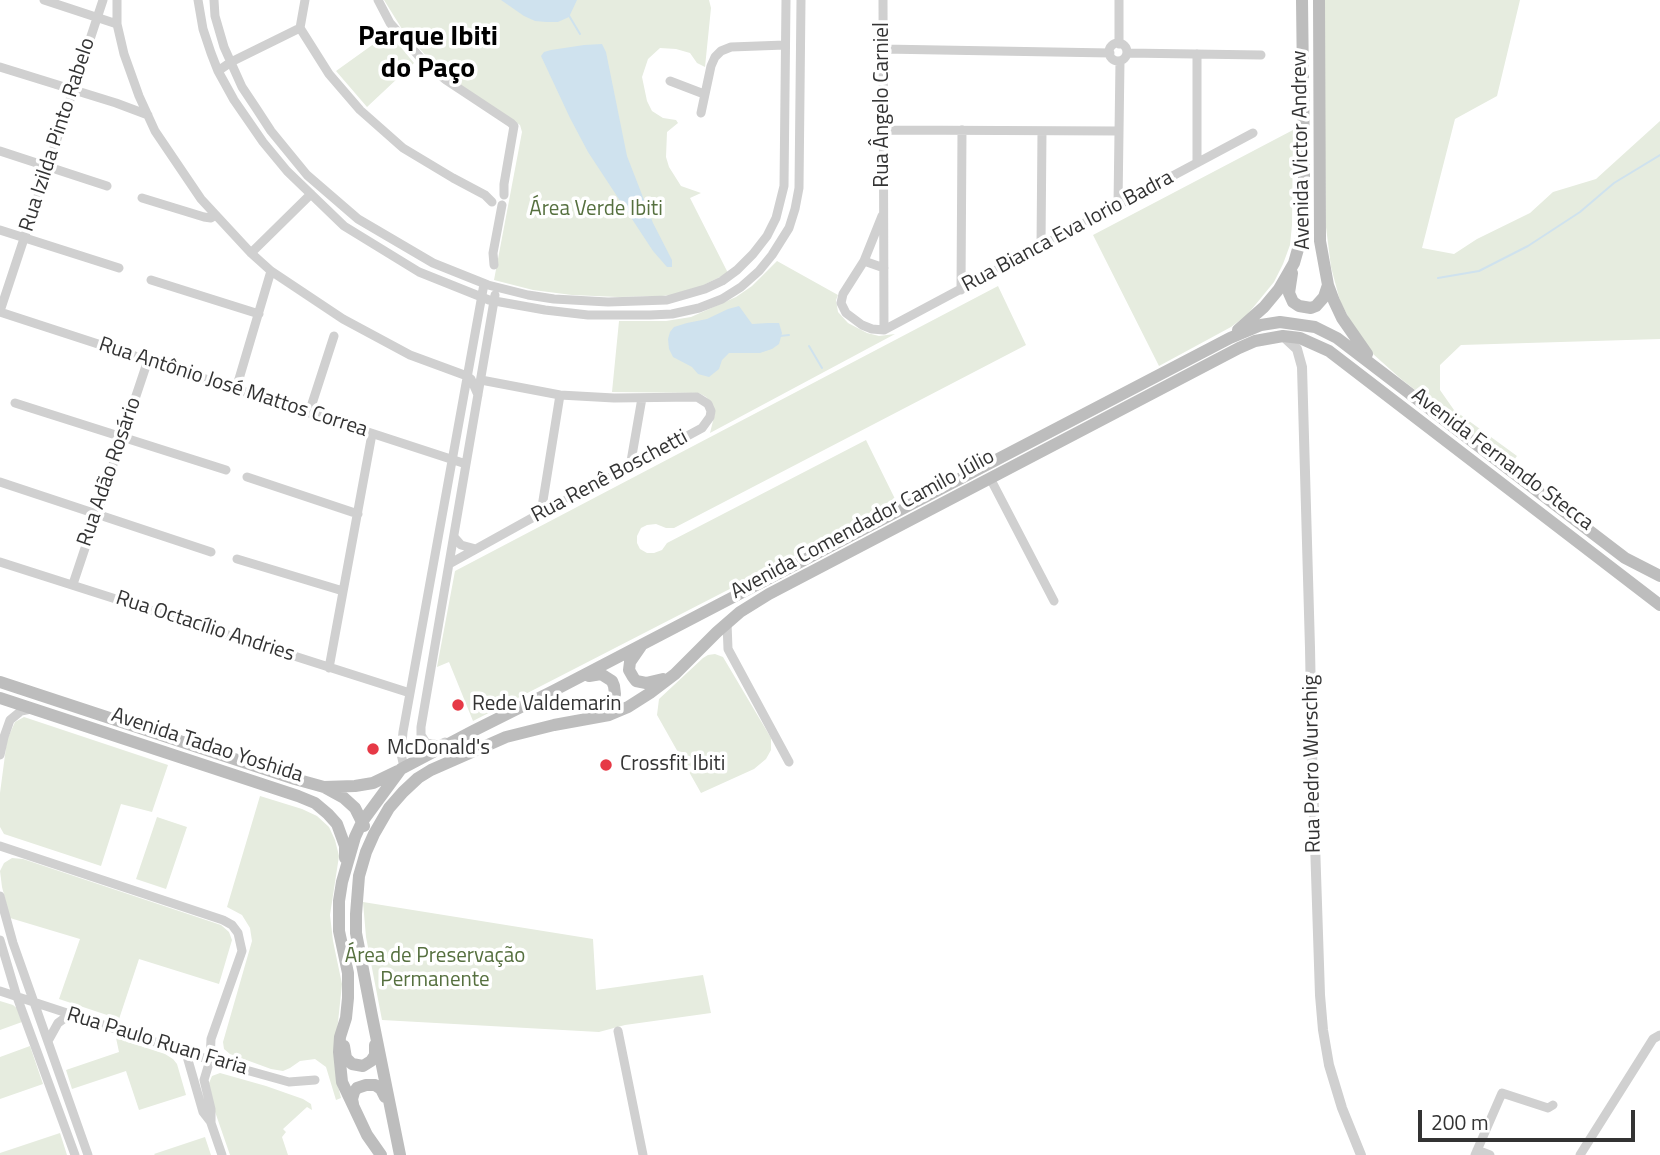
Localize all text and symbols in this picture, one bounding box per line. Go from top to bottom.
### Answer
district label: Parque Ibiti do Paço [358,21,498,87]
street label: Rua Ângelo Carniel [870,22,896,188]
street label: Rua Izilda Pinto Rabelo [15,35,101,235]
street label: Avenida Victor Andrew [1288,50,1316,250]
street label: Rua Bianca Eva Iorio Badra [958,166,1178,298]
park label: Área Verde Ibiti [529,197,663,223]
street label: Rua Antônio José Mattos Correa [95,333,371,443]
street label: Avenida Fernando Stecca [1406,383,1598,537]
street label: Rua Adão Rosário [73,394,147,550]
street label: Rua Renê Boschetti [528,425,692,529]
street label: Avenida Comendador Camilo Júlio [727,445,999,605]
street label: Rua Octacílio Andries [113,586,297,668]
street label: Rua Pedro Wurschig [1299,675,1327,853]
place label: Rede Valdemarin [472,692,622,718]
marker: Rede Valdemarin [450,697,466,713]
street label: Avenida Tadao Yoshida [108,703,306,789]
place label: McDonald's [387,736,490,762]
marker: McDonald's [365,741,381,757]
place label: Crossfit Ibiti [620,752,725,778]
marker: Crossfit Ibiti [598,757,614,773]
park label: Área de Preservação Permanente [345,944,525,994]
street label: Rua Paulo Ruan Faria [64,1003,250,1081]
scale bar [1422,1096,1639,1140]
text: 200 m [1431,1106,1488,1138]

